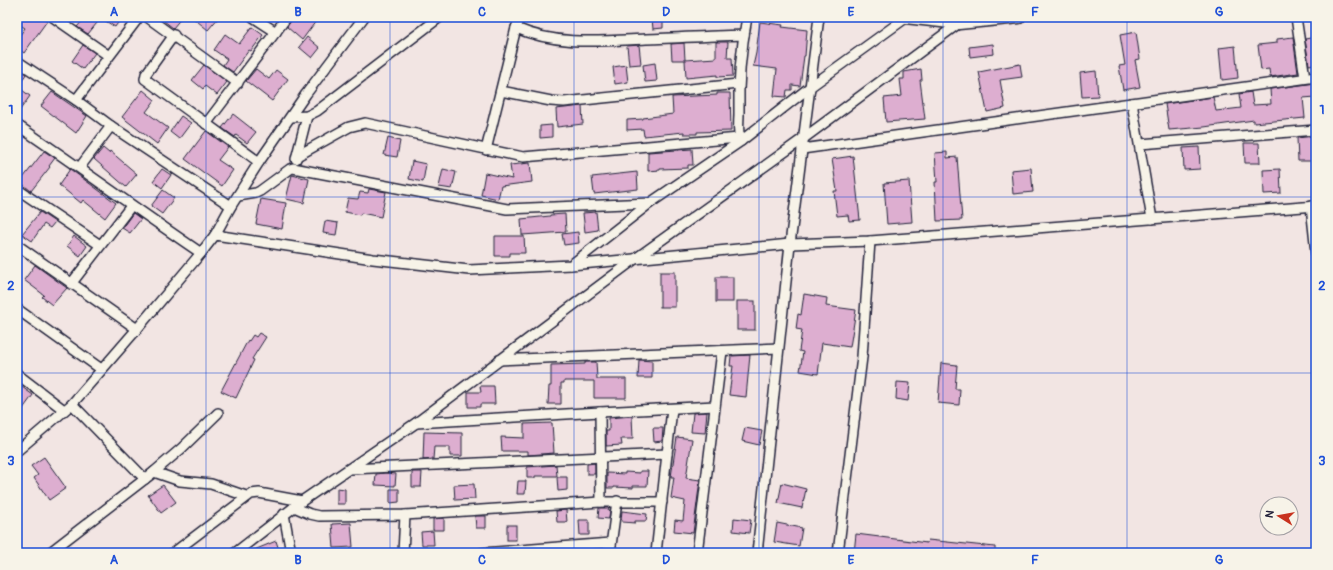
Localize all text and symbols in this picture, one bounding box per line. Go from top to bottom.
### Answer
text: A [110,4,119,20]
text: B [294,4,302,20]
text: C [478,4,486,20]
text: D [662,4,670,20]
text: E [848,4,855,20]
text: F [1031,4,1039,20]
text: G [1215,4,1224,20]
text: 1 [8,102,14,118]
text: 1 [1319,102,1325,118]
text: 2 [7,278,15,294]
text: 2 [1318,278,1326,294]
text: 3 [7,453,15,469]
text: 3 [1318,453,1326,469]
north arrow [1259,496,1299,536]
text: N [1263,509,1277,519]
text: A [110,552,119,568]
text: B [294,552,302,568]
text: C [478,552,486,568]
text: D [662,552,670,568]
text: E [848,552,855,568]
text: F [1031,552,1039,568]
text: G [1215,552,1224,568]

